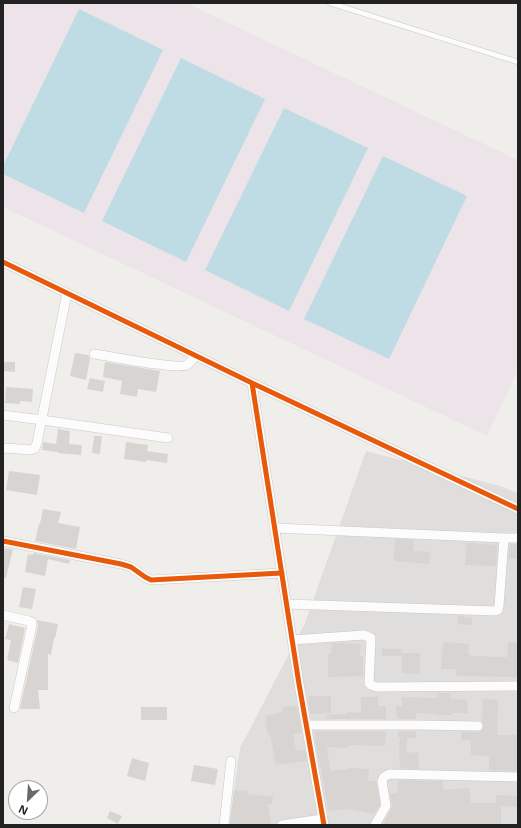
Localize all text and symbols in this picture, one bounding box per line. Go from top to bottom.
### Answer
north arrow [8,780,48,820]
text: N [16,802,30,819]

